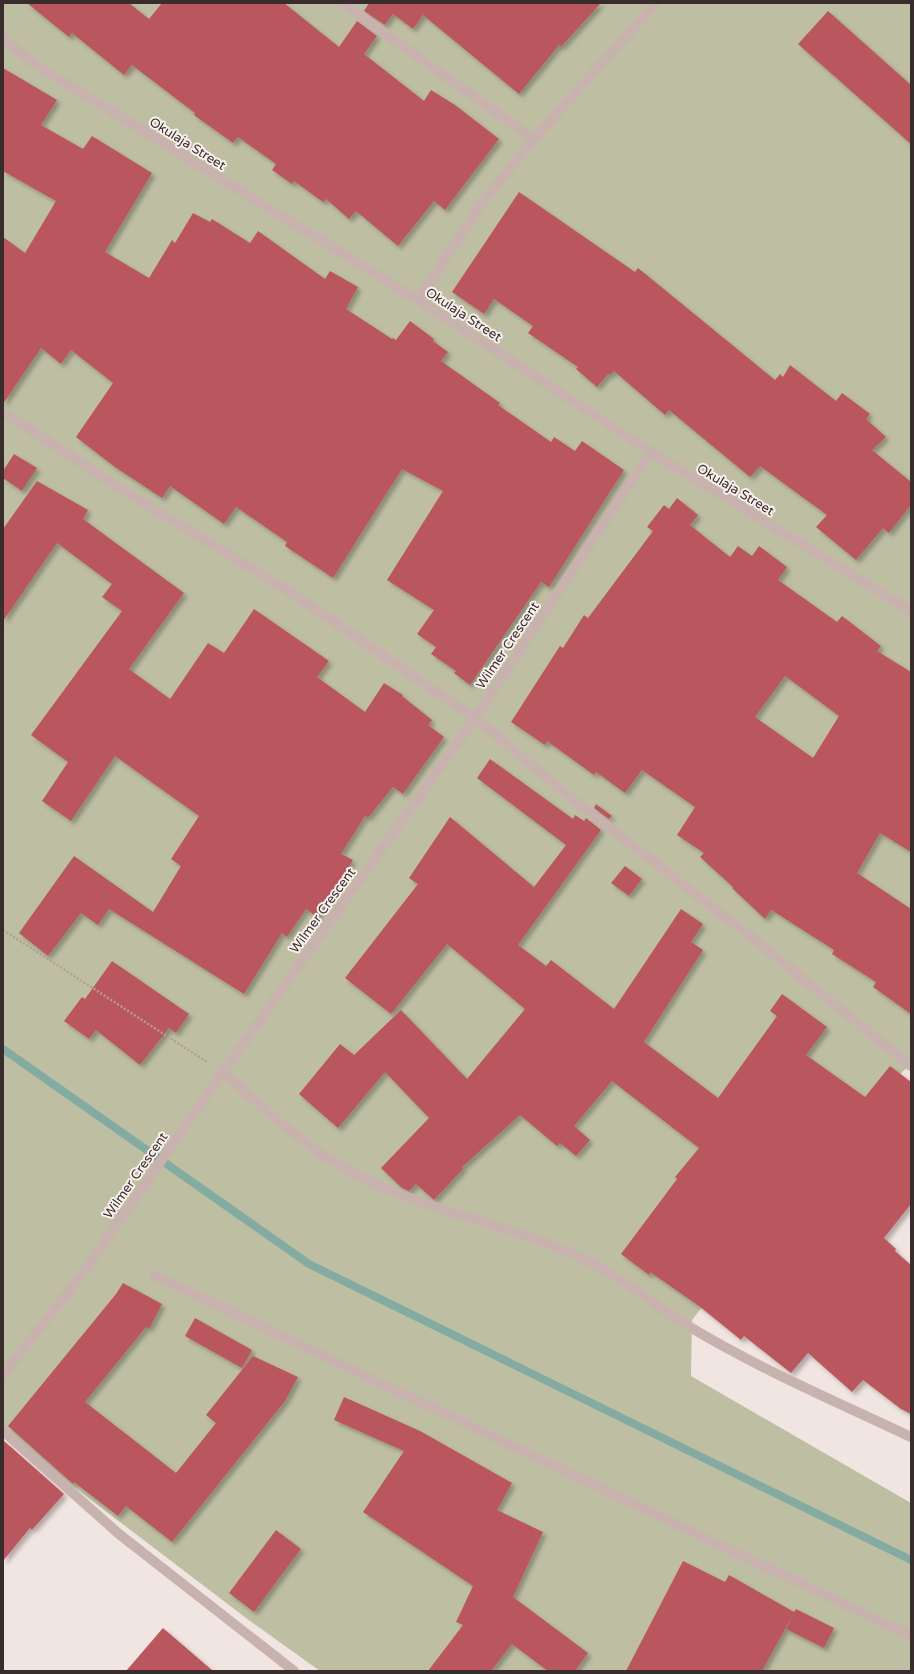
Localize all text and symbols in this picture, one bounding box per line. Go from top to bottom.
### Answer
street label: Okulaja Street [146,114,229,174]
street label: Okulaja Street [423,284,504,345]
street label: Okulaja Street [694,461,777,519]
street label: Wilmer Crescent [473,599,543,692]
street label: Wilmer Crescent [287,865,359,956]
street label: Wilmer Crescent [100,1129,171,1222]

